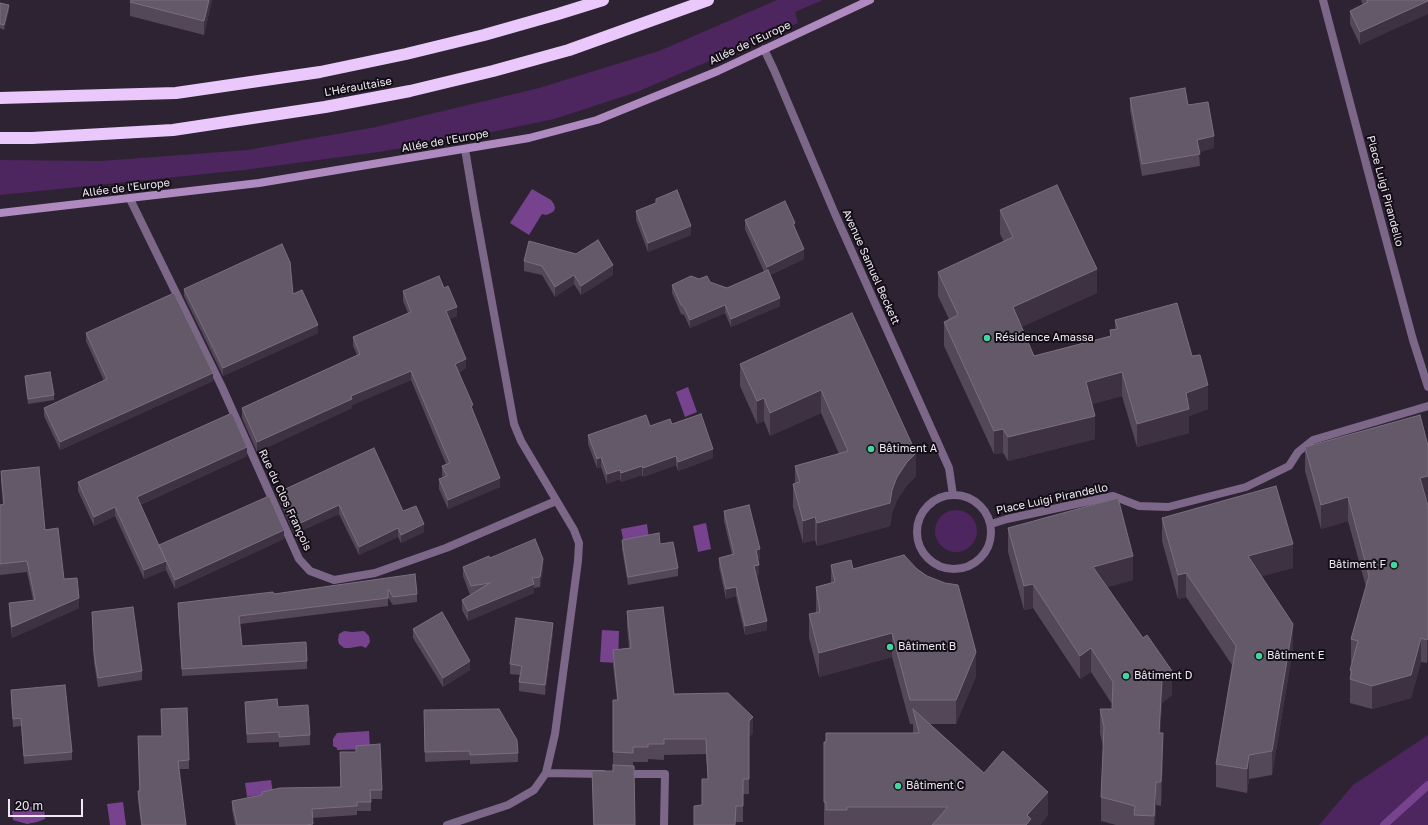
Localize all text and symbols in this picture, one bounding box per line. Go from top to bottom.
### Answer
street label: Allée de l'Europe [707,18,793,68]
street label: L'Héraultaise [323,75,393,99]
street label: Allée de l'Europe [400,127,490,155]
street label: Place Luigi Pirandello [1364,134,1406,248]
street label: Allée de l'Europe [81,176,171,200]
street label: Avenue Samuel Beckett [840,207,902,327]
place label: Résidence Amassa [995,331,1094,345]
marker: Résidence Amassa [982,333,992,343]
place label: Bâtiment A [879,442,937,456]
marker: Bâtiment A [866,444,876,454]
street label: Rue du Clos François [256,447,314,553]
street label: Place Luigi Pirandello [995,481,1109,517]
place label: Bâtiment F [1329,558,1386,572]
marker: Bâtiment F [1389,560,1399,570]
place label: Bâtiment B [898,640,956,654]
marker: Bâtiment B [885,642,895,652]
place label: Bâtiment E [1267,649,1324,663]
marker: Bâtiment E [1254,651,1264,661]
place label: Bâtiment D [1134,669,1192,683]
marker: Bâtiment D [1121,671,1131,681]
place label: Bâtiment C [906,779,964,793]
marker: Bâtiment C [893,781,903,791]
scale bar [10,791,85,817]
text: 20 m [15,798,43,813]

